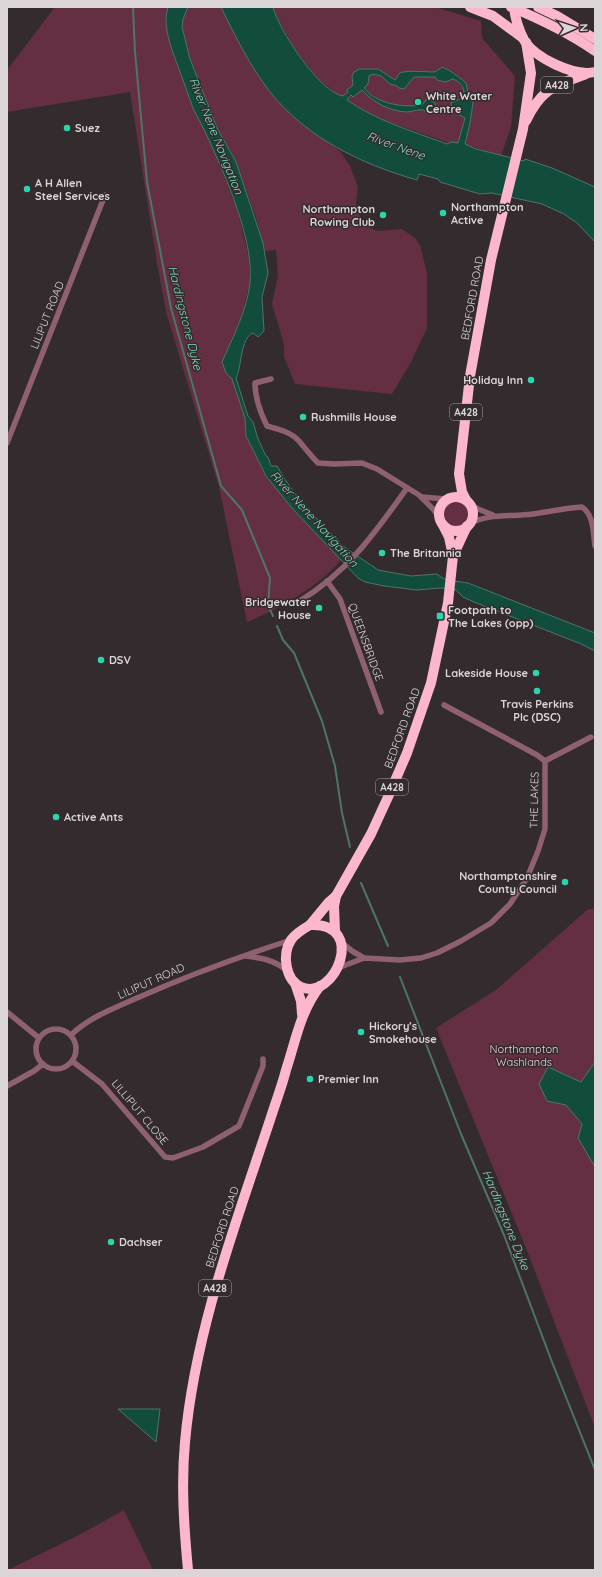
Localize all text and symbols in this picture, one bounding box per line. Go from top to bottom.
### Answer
north arrow [554,8,594,48]
text: N [577,23,591,32]
water label: River Nene Navigation [186,75,247,197]
road number: A428 [541,77,573,93]
place label: White Water Centre [426,89,493,116]
marker: White Water Centre [413,97,423,107]
place label: Suez [75,121,101,135]
marker: Suez [62,123,72,133]
water label: River Nene [365,128,428,163]
place label: A H Allen Steel Services [35,176,110,203]
marker: A H Allen Steel Services [22,184,32,194]
place label: Northampton Active [451,200,524,227]
place label: Northampton Rowing Club [303,202,375,229]
marker: Northampton Active [438,208,448,218]
marker: Northampton Rowing Club [378,210,388,220]
street label: BEDFORD ROAD [458,255,486,341]
water label: Hardingstone Dyke [165,264,206,373]
street label: LILIPUT ROAD [27,279,67,351]
place label: Holiday Inn [463,373,523,387]
marker: Holiday Inn [526,375,536,385]
road number: A428 [450,404,482,420]
place label: Rushmills House [311,410,397,424]
marker: Rushmills House [298,412,308,422]
water label: River Nene Navigation [267,467,362,571]
place label: The Britannia [390,546,462,560]
marker: The Britannia [377,548,387,558]
place label: Bridgewater House [245,595,312,622]
street label: QUEENSBRIDGE [345,601,387,683]
marker: Bridgewater House [314,603,324,613]
place label: Footpath to The Lakes (opp) [448,603,533,630]
marker: Footpath to The Lakes (opp) [435,611,445,621]
place label: DSV [109,653,131,667]
marker: DSV [96,655,106,665]
place label: Lakeside House [445,666,529,680]
marker: Lakeside House [531,668,541,678]
street label: BEDFORD ROAD [381,686,423,770]
marker: Travis Perkins Plc (DSC) [532,686,542,696]
place label: Travis Perkins Plc (DSC) [500,697,574,724]
street label: THE LAKES [527,772,541,828]
road number: A428 [376,779,408,795]
place label: Active Ants [64,810,123,824]
marker: Active Ants [51,812,61,822]
place label: Northamptonshire County Council [459,869,558,896]
marker: Northamptonshire County Council [560,877,570,887]
street label: LILIPUT ROAD [115,960,187,1002]
place label: Hickory's Smokehouse [369,1019,437,1046]
marker: Hickory's Smokehouse [356,1027,366,1037]
park label: Northampton Washlands [490,1042,558,1069]
place label: Premier Inn [318,1072,379,1086]
marker: Premier Inn [305,1074,315,1084]
street label: LILLIPUT CLOSE [109,1077,171,1147]
water label: Hardingstone Dyke [480,1168,534,1273]
street label: BEDFORD ROAD [202,1184,242,1269]
place label: Dachser [119,1235,163,1249]
marker: Dachser [106,1237,116,1247]
road number: A428 [199,1280,231,1296]

